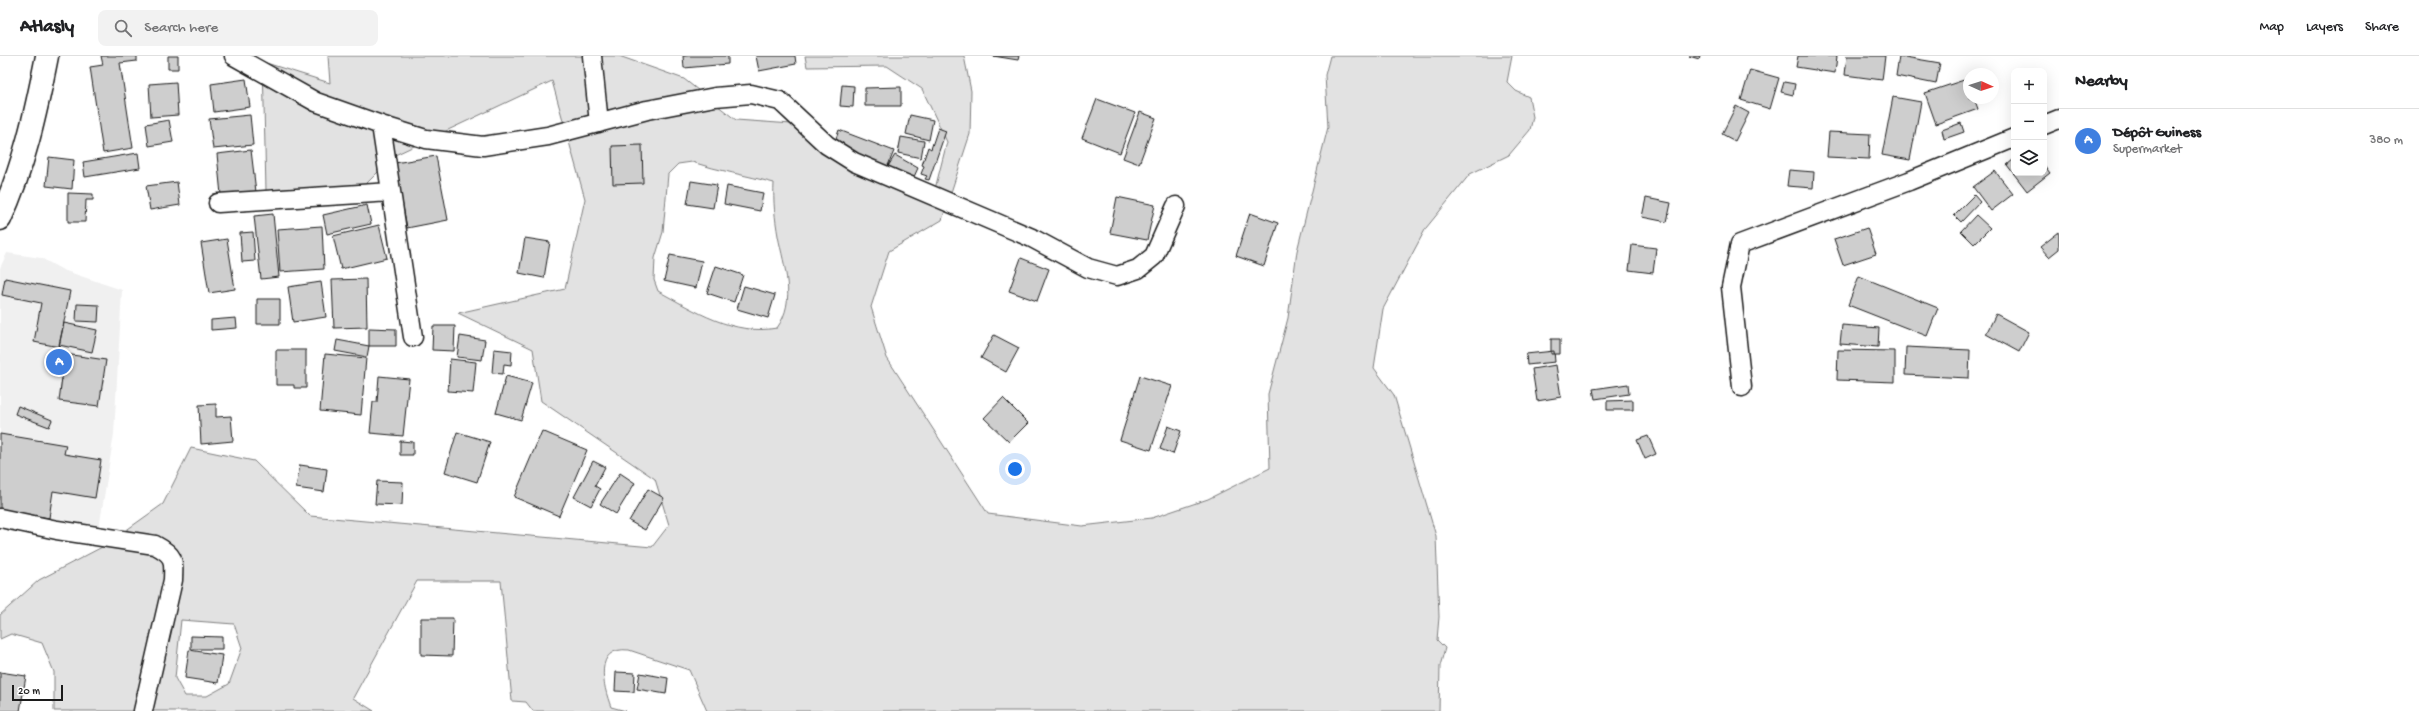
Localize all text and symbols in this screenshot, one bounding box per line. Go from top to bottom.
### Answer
search box [98,10,378,46]
text: Atlasly [20,16,74,39]
icon: search [112,17,134,39]
text: Search here [144,19,218,37]
text: Map [2260,19,2284,36]
text: Layers [2306,19,2343,36]
text: Share [2365,19,2399,36]
north arrow [1963,68,1999,104]
map controls [2011,68,2047,176]
button: + [2011,68,2047,104]
text: Nearby [2075,72,2128,92]
button: − [2011,104,2047,140]
text: Dépôt Guiness [2113,124,2201,142]
text: A [2084,133,2092,148]
text: 380 m [2369,133,2403,148]
button: layers [2011,140,2047,176]
text: Supermarket [2113,142,2182,157]
pin: A [46,347,72,377]
your location [1005,459,1025,479]
scale bar [12,683,63,702]
text: 20 m [18,686,40,698]

